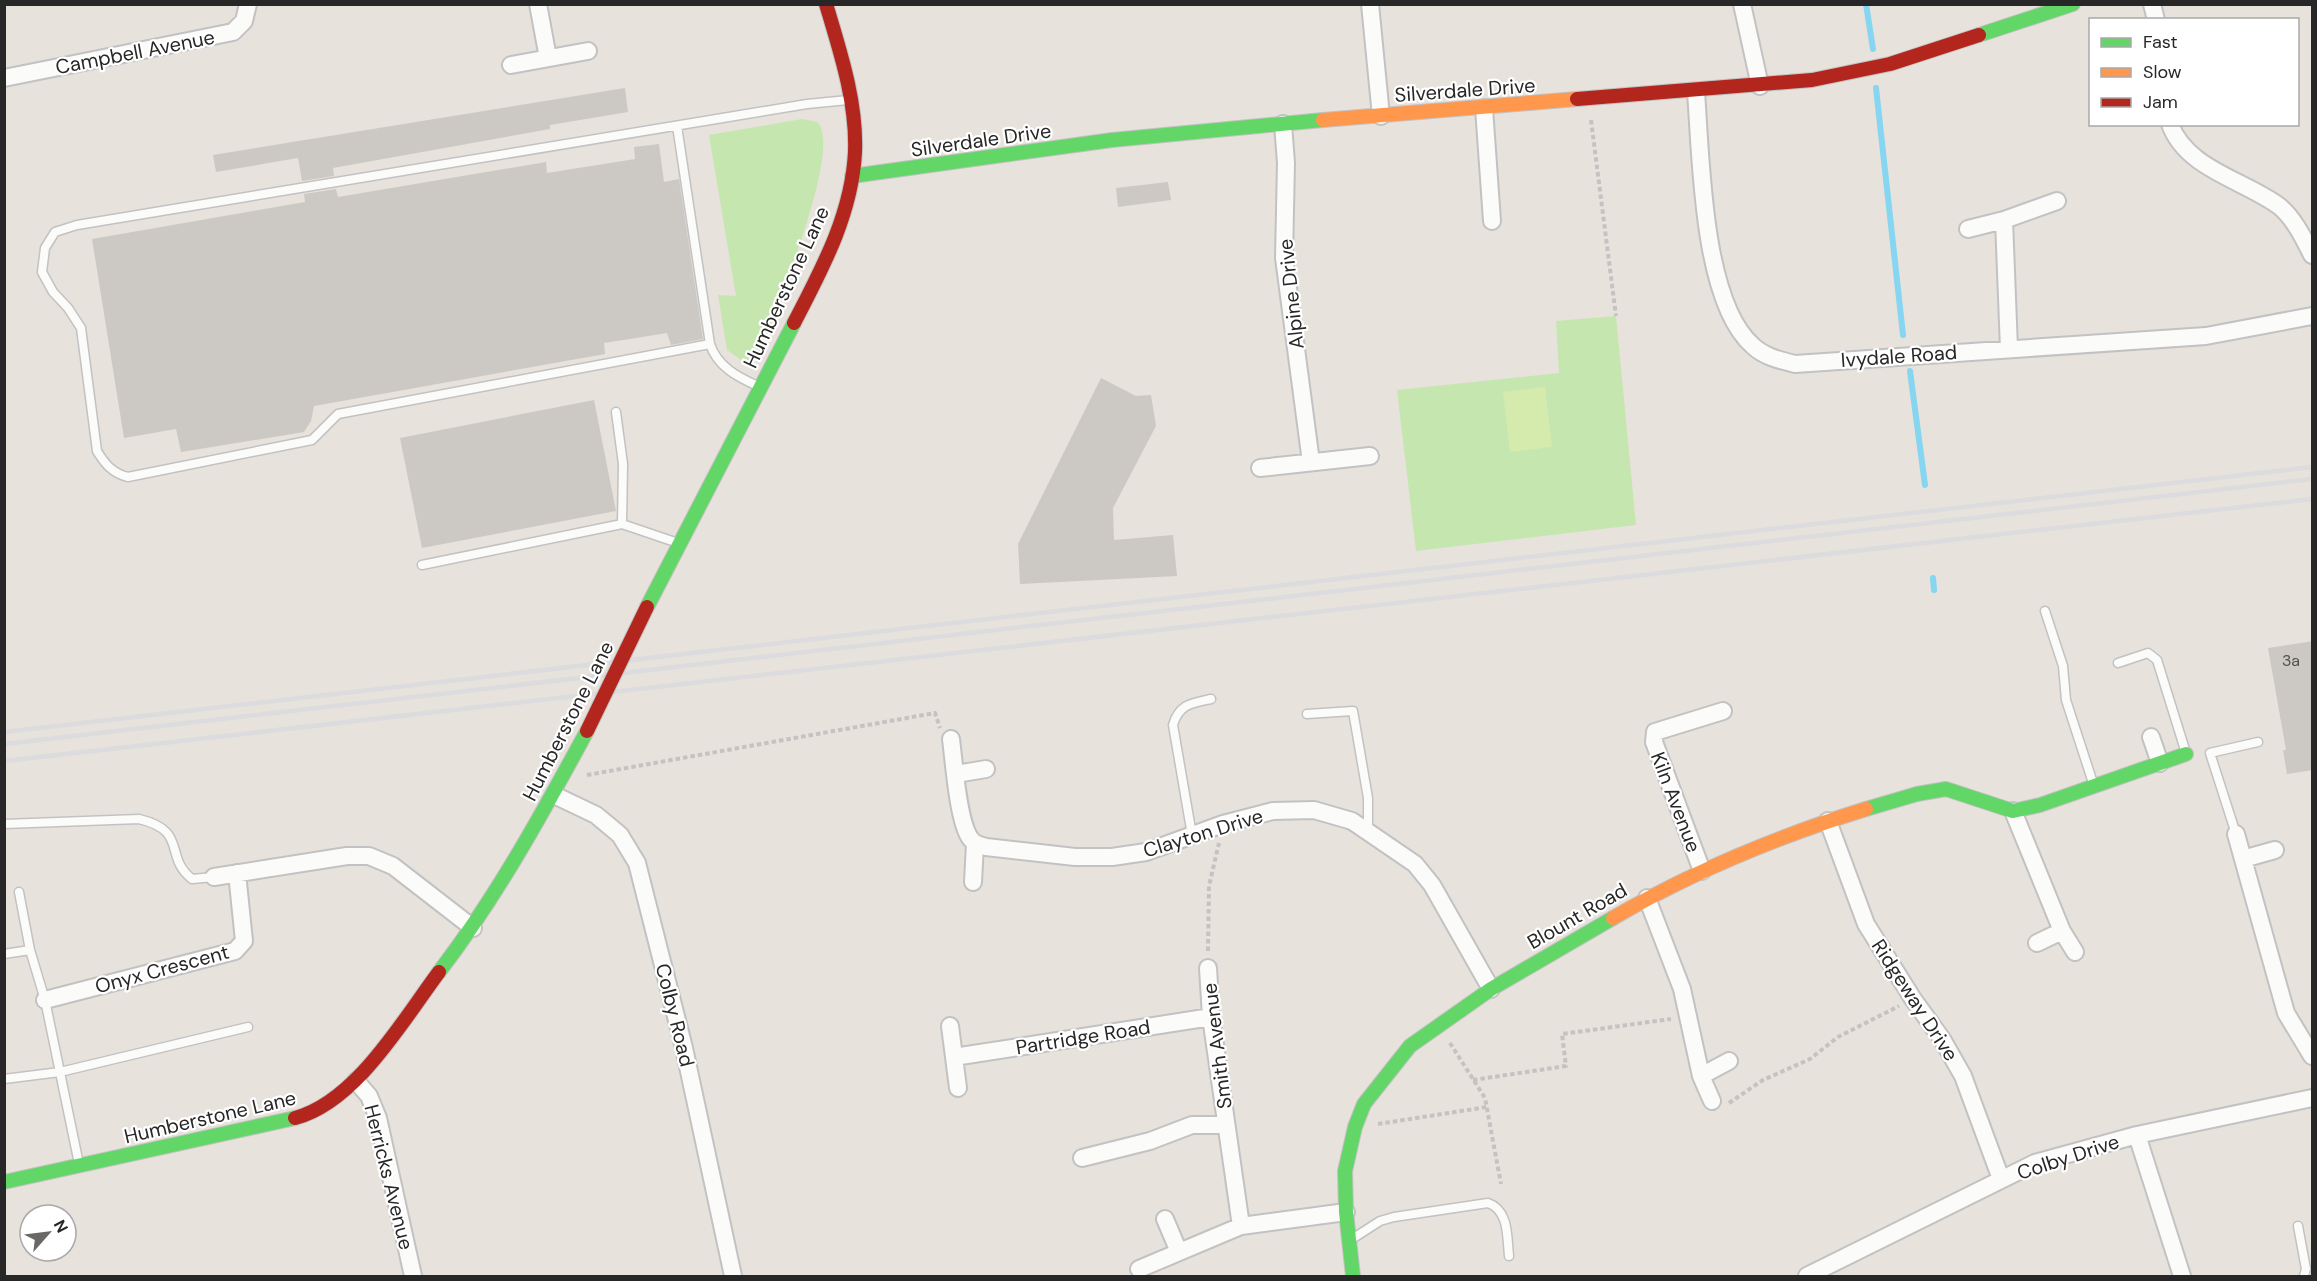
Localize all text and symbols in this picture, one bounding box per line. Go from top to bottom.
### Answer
legend [2089,18,2299,126]
street label: Campbell Avenue [53,24,217,80]
text: Fast [2143,30,2178,54]
text: Slow [2143,60,2182,84]
street label: Silverdale Drive [1394,72,1536,108]
text: Jam [2143,90,2178,114]
street label: Silverdale Drive [909,117,1053,163]
street label: Humberstone Lane [737,202,835,372]
street label: Alpine Drive [1272,238,1310,350]
street label: Ivydale Road [1840,339,1958,373]
street label: Humberstone Lane [517,637,619,805]
house number: 3a [2282,650,2300,671]
street label: Kiln Avenue [1645,748,1707,856]
street label: Clayton Drive [1140,802,1266,864]
street label: Blount Road [1522,877,1632,955]
street label: Ridgeway Drive [1866,934,1964,1066]
street label: Onyx Crescent [92,939,232,999]
street label: Colby Road [650,961,700,1069]
street label: Smith Avenue [1196,981,1238,1111]
street label: Partridge Road [1014,1014,1152,1060]
street label: Humberstone Lane [122,1085,298,1149]
street label: Herricks Avenue [358,1102,420,1252]
street label: Colby Drive [2013,1128,2123,1186]
north arrow [18,1203,78,1263]
text: N [49,1216,73,1236]

